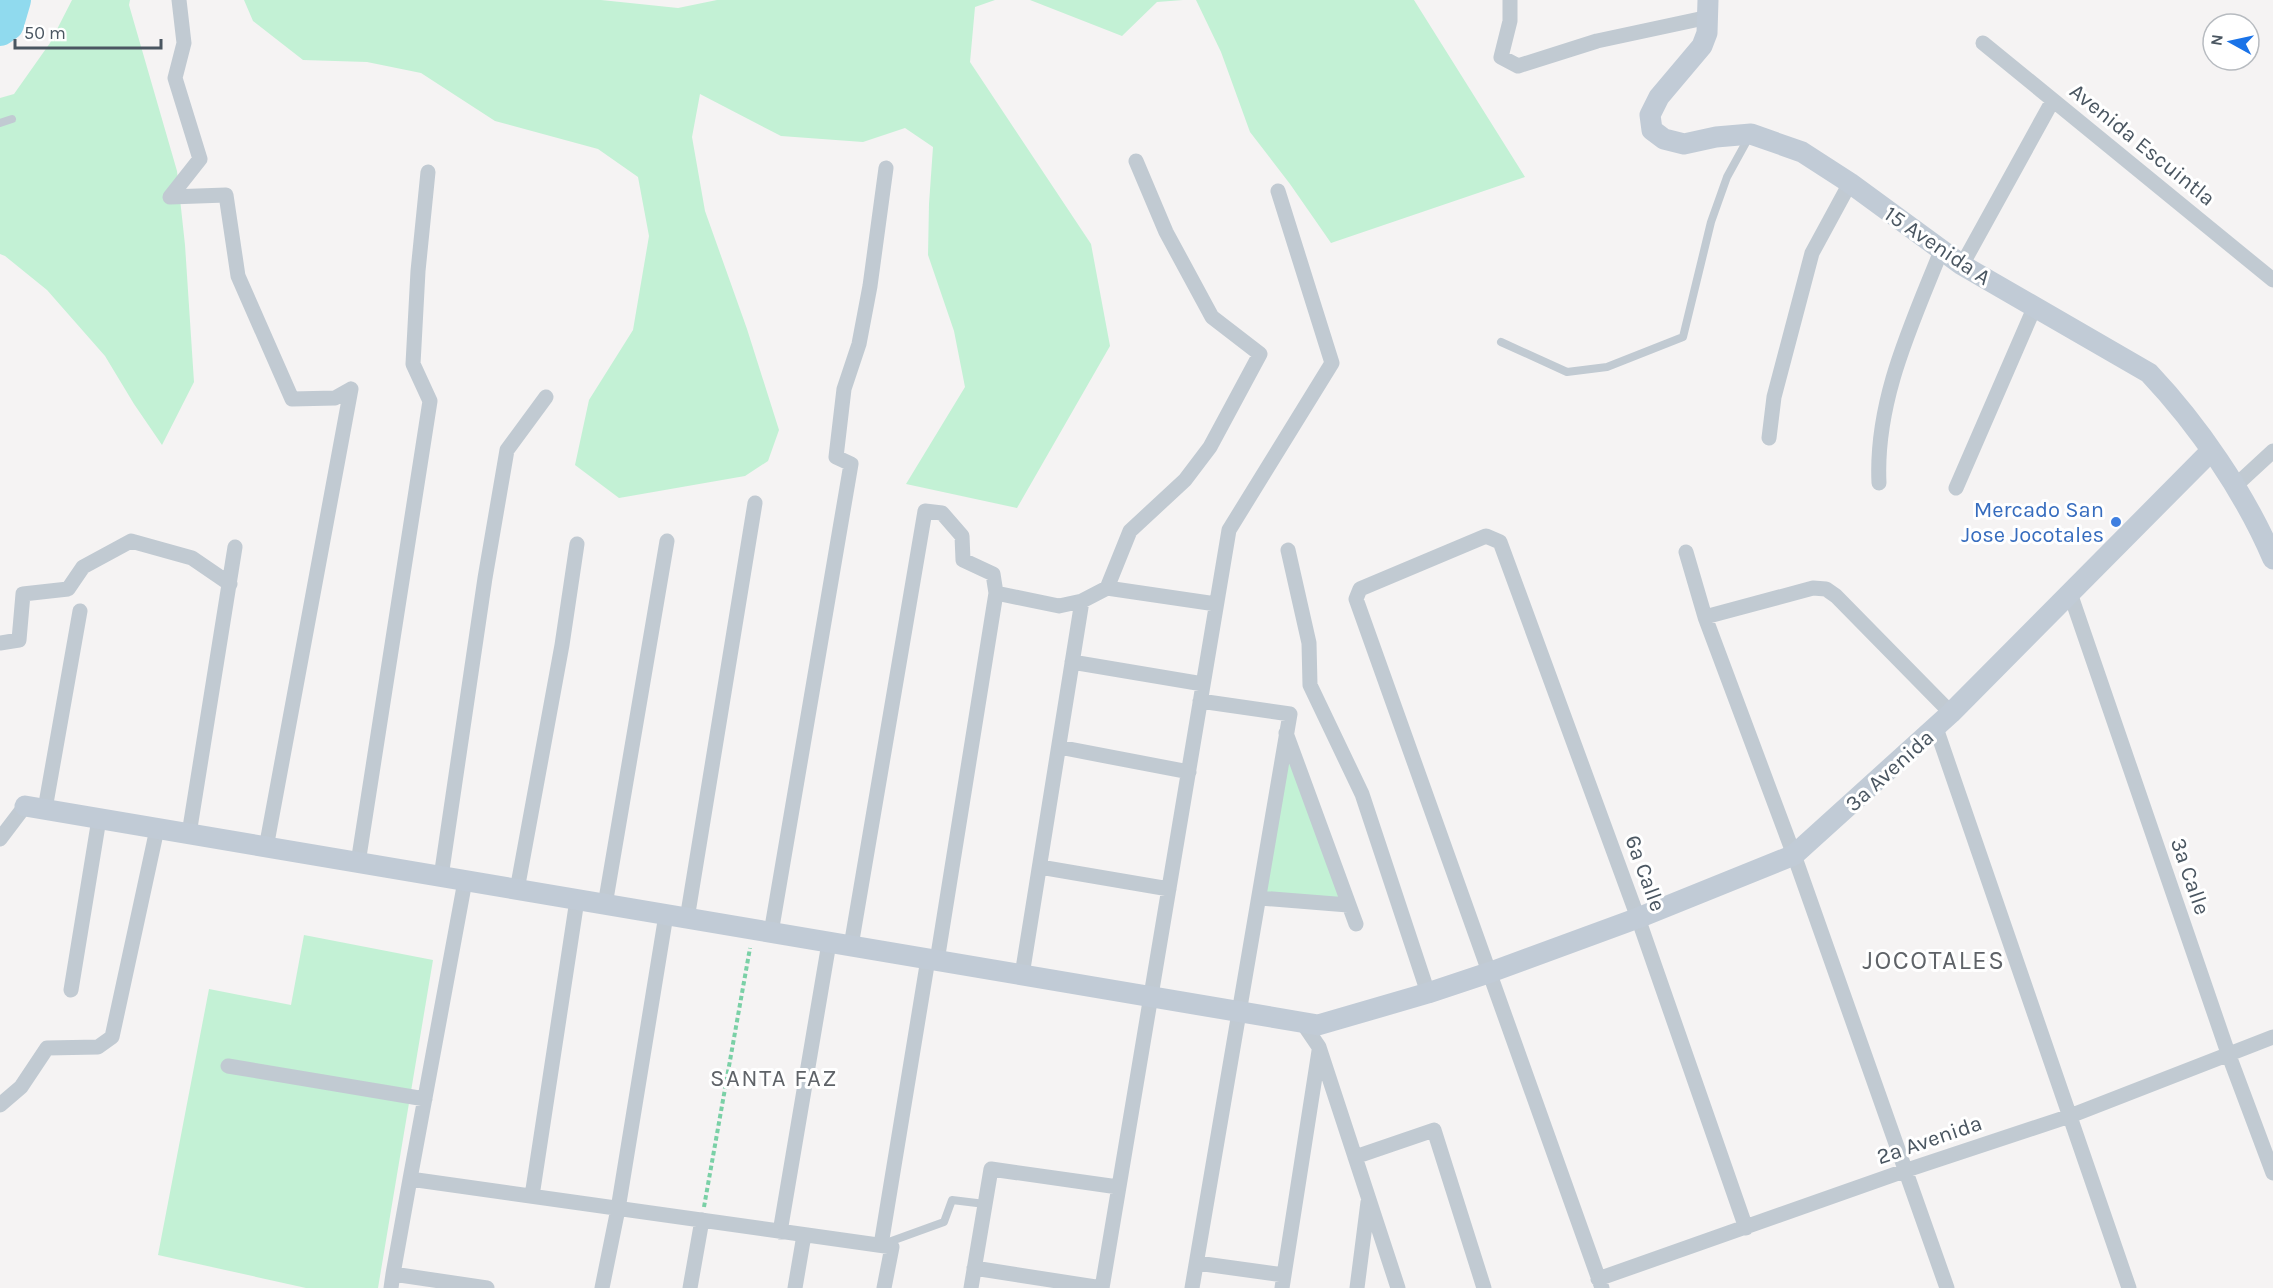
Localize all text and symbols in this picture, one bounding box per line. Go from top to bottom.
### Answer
scale bar [15,12,160,50]
north arrow [2201,12,2261,72]
text: 50 m [24,22,66,44]
text: N [2206,33,2227,47]
street label: Avenida Escuintla [2064,78,2220,211]
street label: 15 Avenida A [1879,201,1996,291]
place label: Mercado San Jose Jocotales [1961,497,2104,548]
marker: Mercado San Jose Jocotales [2109,515,2123,529]
street label: 3a Avenida [1840,724,1939,817]
street label: 6a Calle [1619,832,1671,915]
street label: 3a Calle [2165,834,2215,918]
district label: JOCOTALES [1863,945,2005,976]
district label: SANTA FAZ [710,1064,838,1092]
street label: 2a Avenida [1873,1110,1985,1170]

